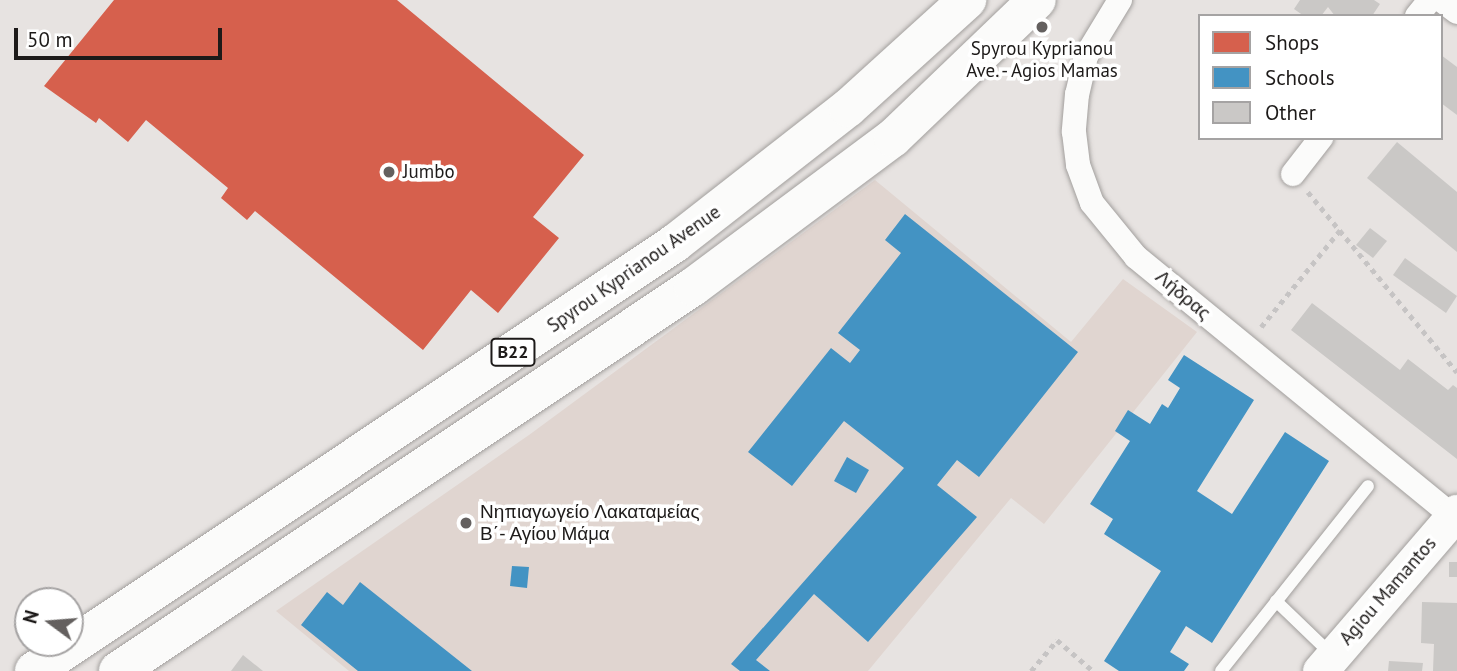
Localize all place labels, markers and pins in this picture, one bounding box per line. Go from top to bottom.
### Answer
marker: Spyrou Kyprianou Ave. - Agios Mamas [1034,19,1050,35]
place label: Spyrou Kyprianou Ave. - Agios Mamas [964,38,1120,82]
place label: Jumbo [403,161,455,183]
marker: Jumbo [381,164,397,180]
place label: Νηπιαγωγείο Λακαταμείας Β΄- Αγίου Μάμα [480,501,700,545]
marker: Νηπιαγωγείο Λακαταμείας Β΄- Αγίου Μάμα [458,515,474,531]

